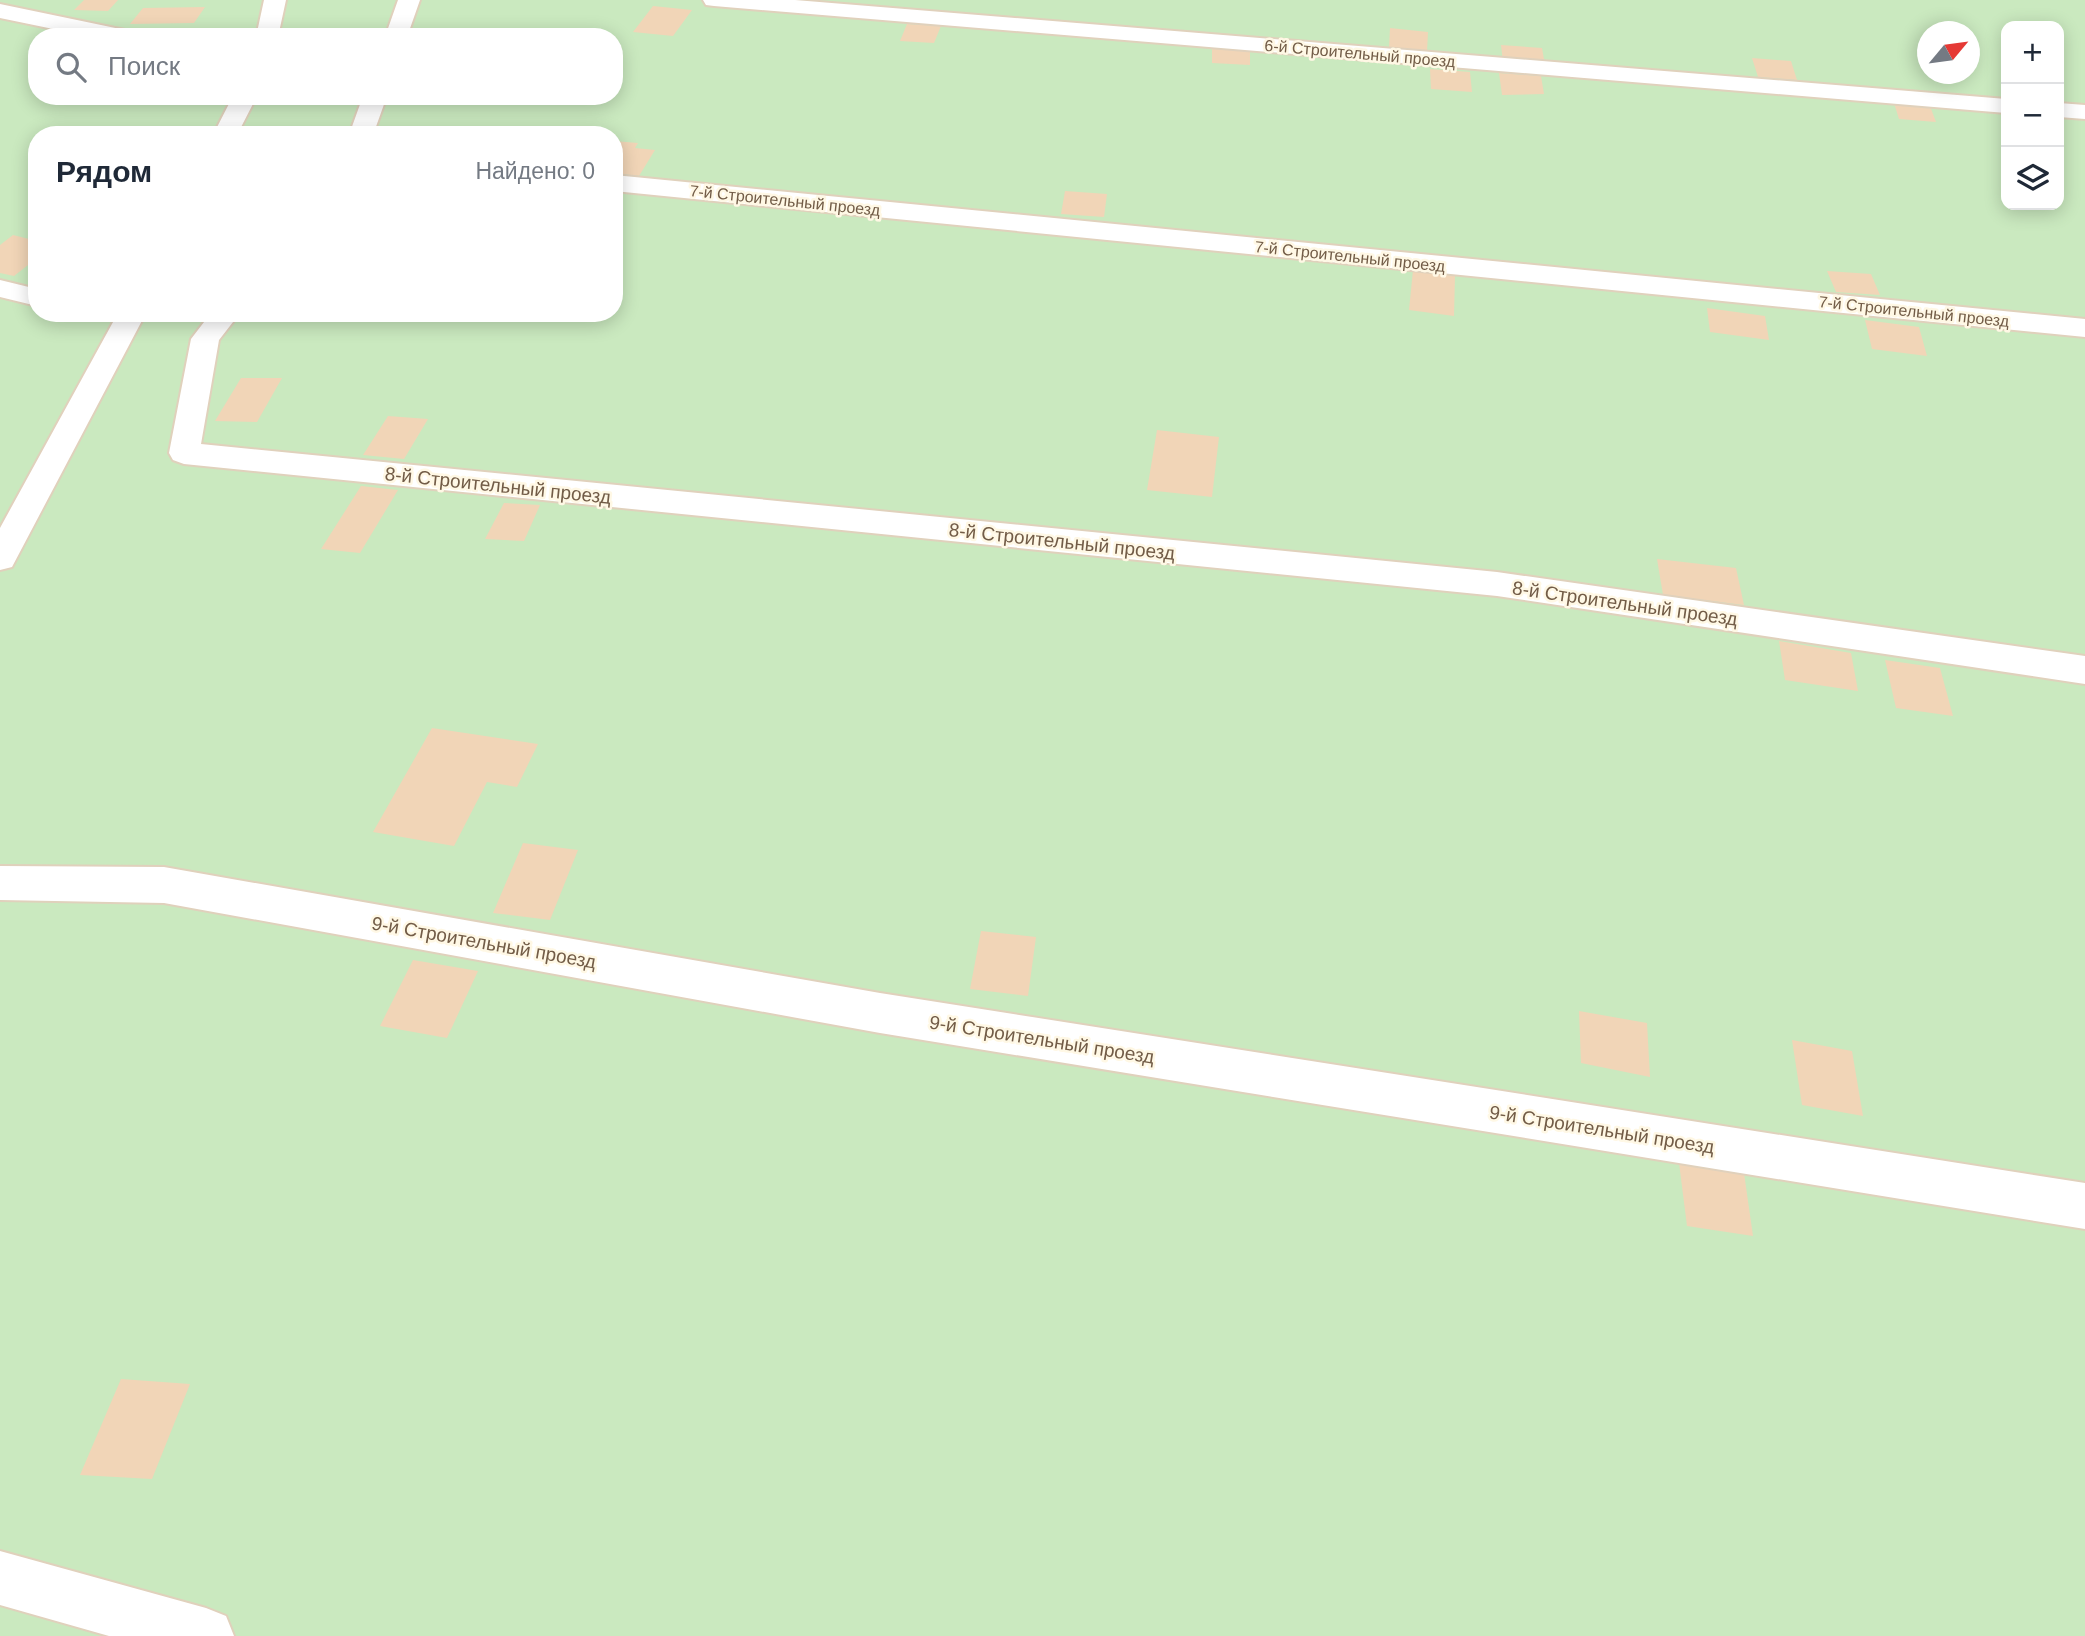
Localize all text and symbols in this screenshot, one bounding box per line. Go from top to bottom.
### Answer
north arrow [1917,21,1980,84]
map controls [2001,21,2064,210]
button: + [2001,21,2064,84]
search box [28,28,623,105]
street label: 6-й Строительный проезд [1264,37,1457,70]
icon: search [52,48,90,86]
text: Поиск [108,51,180,81]
button: − [2001,84,2064,147]
button: layers [2001,147,2064,210]
text: Рядом [56,155,152,188]
text: Найдено: 0 [475,158,595,184]
street label: 7-й Строительный проезд [689,182,882,219]
street label: 7-й Строительный проезд [1254,238,1447,275]
street label: 7-й Строительный проезд [1818,293,2011,330]
street label: 8-й Строительный проезд [384,463,612,508]
street label: 8-й Строительный проезд [948,519,1176,564]
street label: 8-й Строительный проезд [1511,577,1739,630]
street label: 9-й Строительный проезд [370,912,598,973]
street label: 9-й Строительный проезд [928,1011,1156,1068]
street label: 9-й Строительный проезд [1488,1101,1716,1158]

